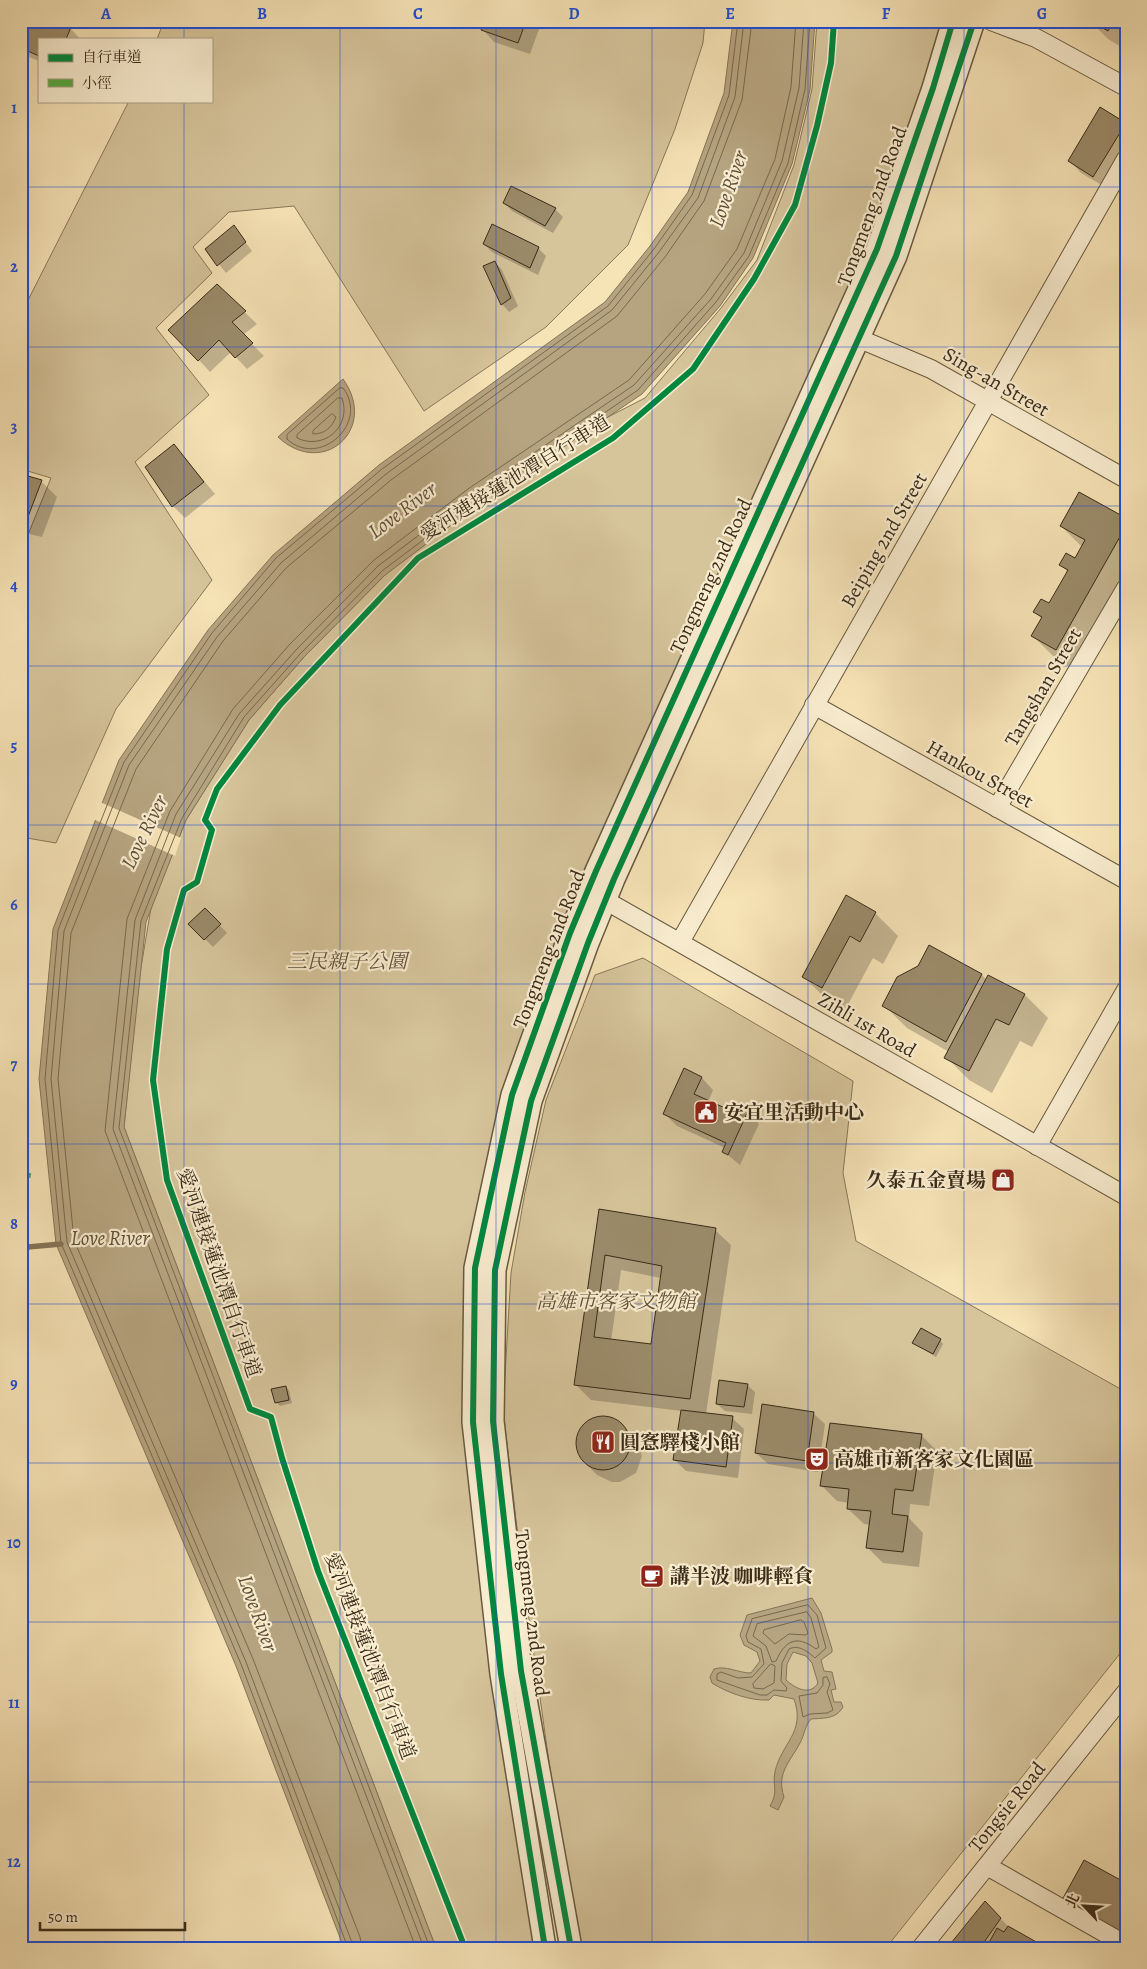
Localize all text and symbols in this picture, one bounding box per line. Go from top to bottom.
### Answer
text: A [100,3,112,25]
text: B [257,3,267,25]
text: C [413,3,423,25]
text: D [568,3,580,25]
text: E [725,3,735,25]
text: F [882,3,891,25]
text: G [1037,3,1047,25]
legend [38,38,212,102]
text: 自行車道 [82,47,142,67]
text: 小徑 [82,73,112,93]
text: 1 [11,97,17,119]
street label: Tongmeng 2nd Road [831,122,914,290]
water label: Love River [702,146,754,231]
text: 2 [10,256,18,278]
street label: Sing-an Street [938,341,1054,423]
street label: 愛河連接蓮池潭自行車道 [415,408,615,548]
text: 3 [11,416,18,438]
street label: Beiping 2nd Street [834,467,934,612]
water label: Love River [362,475,443,545]
street label: Tongmeng 2nd Road [663,494,759,658]
text: 4 [10,575,18,597]
street label: Tangshan Street [998,623,1088,751]
street label: Hankou Street [922,733,1039,815]
text: 5 [11,735,18,757]
water label: Love River [114,790,174,874]
street label: Tongmeng 2nd Road [506,865,592,1032]
text: 6 [10,894,18,916]
park label: 三民親子公園 [287,948,410,975]
street label: Zihli 1st Road [813,986,921,1064]
text: 7 [11,1054,18,1076]
public building icon: 安宜里活動中心 [693,1099,719,1125]
place label: 安宜里活動中心 [724,1099,864,1126]
street label: 愛河連接蓮池潭自行車道 [170,1165,268,1381]
place label: 久泰五金賣場 [866,1167,986,1194]
shop icon: 久泰五金賣場 [990,1167,1016,1193]
text: 8 [10,1213,18,1235]
water label: Love River [71,1224,150,1252]
park label: 高雄市客家文物館 [536,1288,699,1315]
text: 9 [10,1373,18,1395]
restaurant icon: 圓愙驛棧小館 [590,1429,616,1455]
place label: 圓愙驛棧小館 [620,1429,740,1456]
theatre icon: 高雄市新客家文化園區 [804,1446,830,1472]
place label: 高雄市新客家文化園區 [834,1446,1034,1473]
street label: Tongmeng 2nd Road [508,1528,556,1698]
text: 10 [7,1532,21,1554]
street label: 愛河連接蓮池潭自行車道 [318,1548,422,1764]
cafe icon: 講半波 咖啡輕食 [639,1563,665,1589]
place label: 講半波 咖啡輕食 [670,1563,813,1590]
water label: Love River [231,1571,285,1656]
text: 11 [8,1692,20,1714]
street label: Tongsie Road [962,1756,1052,1858]
text: 12 [7,1851,21,1873]
north arrow [1060,1882,1110,1932]
text: 北 [1061,1890,1084,1911]
scale bar [40,1899,185,1931]
text: 50 m [48,1907,78,1927]

